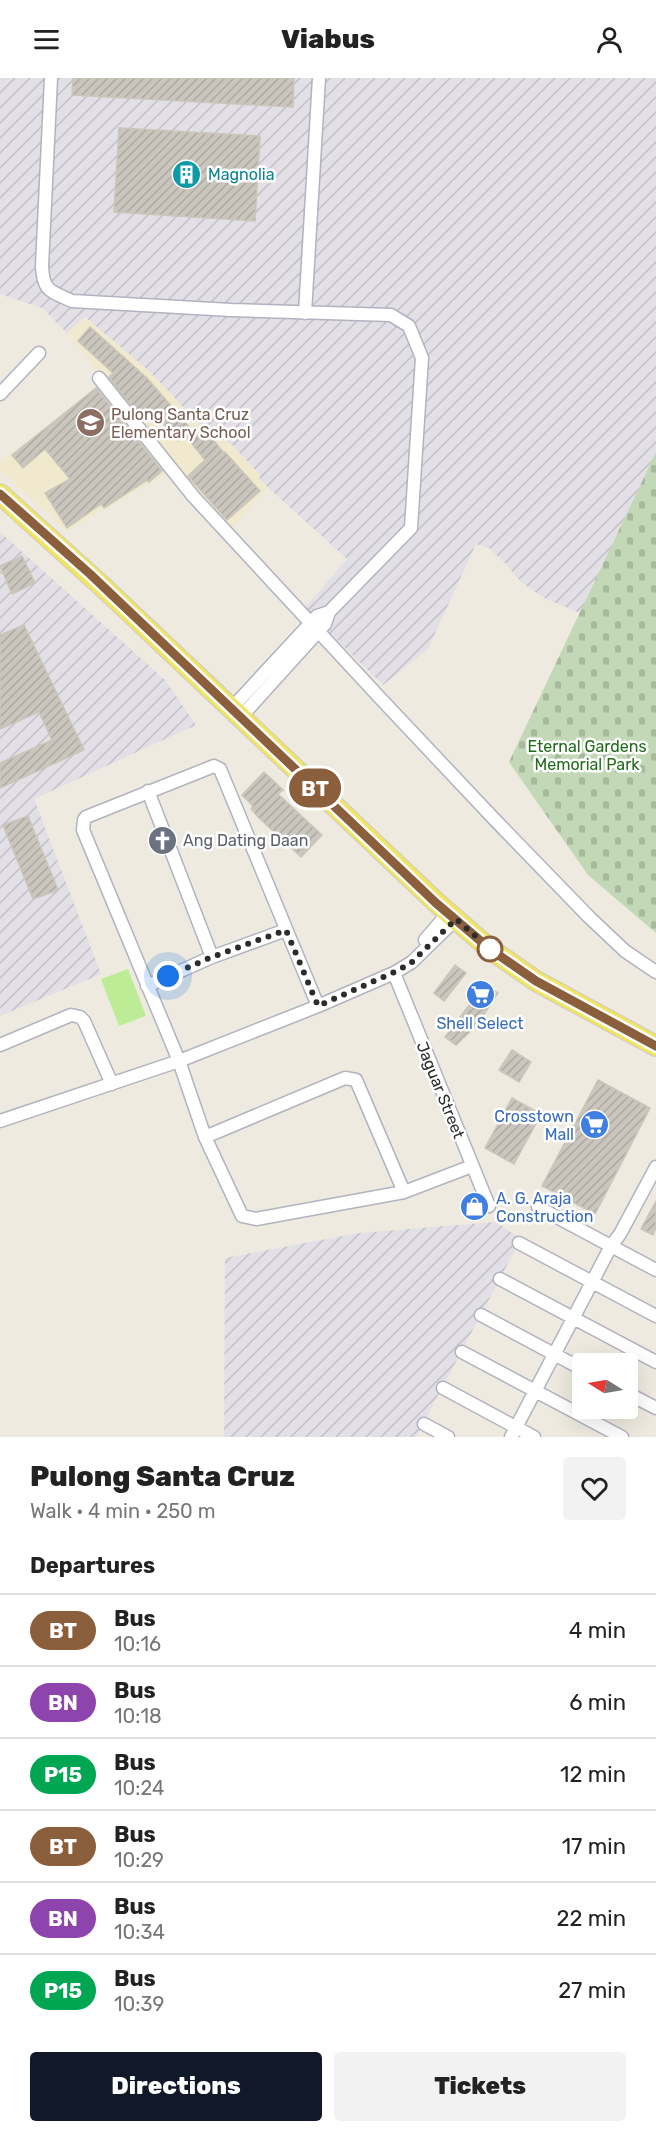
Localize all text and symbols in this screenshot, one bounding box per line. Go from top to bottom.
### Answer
icon: menu [30,23,63,56]
text: Viabus [281,23,375,55]
icon: person [593,23,626,56]
building icon: Magnolia [171,158,203,190]
place label: Magnolia [208,165,275,184]
place label: Pulong Santa Cruz Elementary School [111,405,251,442]
school or university icon: Pulong Santa Cruz Elementary School [74,407,106,439]
park label: Eternal Gardens Memorial Park [527,737,647,774]
line badge: BT [288,768,342,808]
text: BT [301,776,329,801]
church icon: Ang Dating Daan [146,824,178,856]
place label: Ang Dating Daan [183,831,308,850]
unlabelled marker [477,936,503,962]
your location [153,961,183,991]
supermarket icon: Shell Select [464,979,496,1011]
place label: Shell Select [436,1014,524,1033]
street label: Jaguar Street [412,1039,469,1141]
place label: Crosstown Mall [494,1107,574,1144]
supermarket icon: Crosstown Mall [579,1109,611,1141]
place label: A. G. Araja Construction [496,1189,594,1226]
shop icon: A. G. Araja Construction [459,1191,491,1223]
north arrow [572,1353,638,1419]
map controls [572,1353,638,1419]
button: heart [563,1457,626,1520]
text: Pulong Santa Cruz [30,1460,295,1493]
text: Walk · 4 min · 250 m [30,1499,215,1523]
text: Departures [30,1552,155,1579]
text: Bus [114,1605,156,1632]
text: 4 min [569,1617,626,1644]
text: BT [49,1618,77,1643]
text: 10:16 [114,1632,161,1656]
text: Bus [114,1677,156,1704]
text: 6 min [569,1689,626,1716]
text: BN [48,1690,78,1715]
text: 10:18 [114,1704,162,1728]
text: Bus [114,1749,156,1776]
text: 12 min [560,1761,626,1788]
text: P15 [44,1762,82,1787]
text: 10:24 [114,1776,164,1800]
text: Bus [114,1821,156,1848]
text: 17 min [562,1833,626,1860]
text: BT [49,1834,77,1859]
text: 10:29 [114,1848,164,1872]
text: Bus [114,1893,156,1920]
text: 22 min [557,1905,626,1932]
text: BN [48,1906,78,1931]
text: 10:34 [114,1920,165,1944]
text: Bus [114,1965,156,1992]
text: 27 min [558,1977,626,2004]
text: P15 [44,1978,82,2003]
text: 10:39 [114,1992,164,2016]
button: Directions [30,2052,322,2121]
button: Tickets [334,2052,626,2121]

